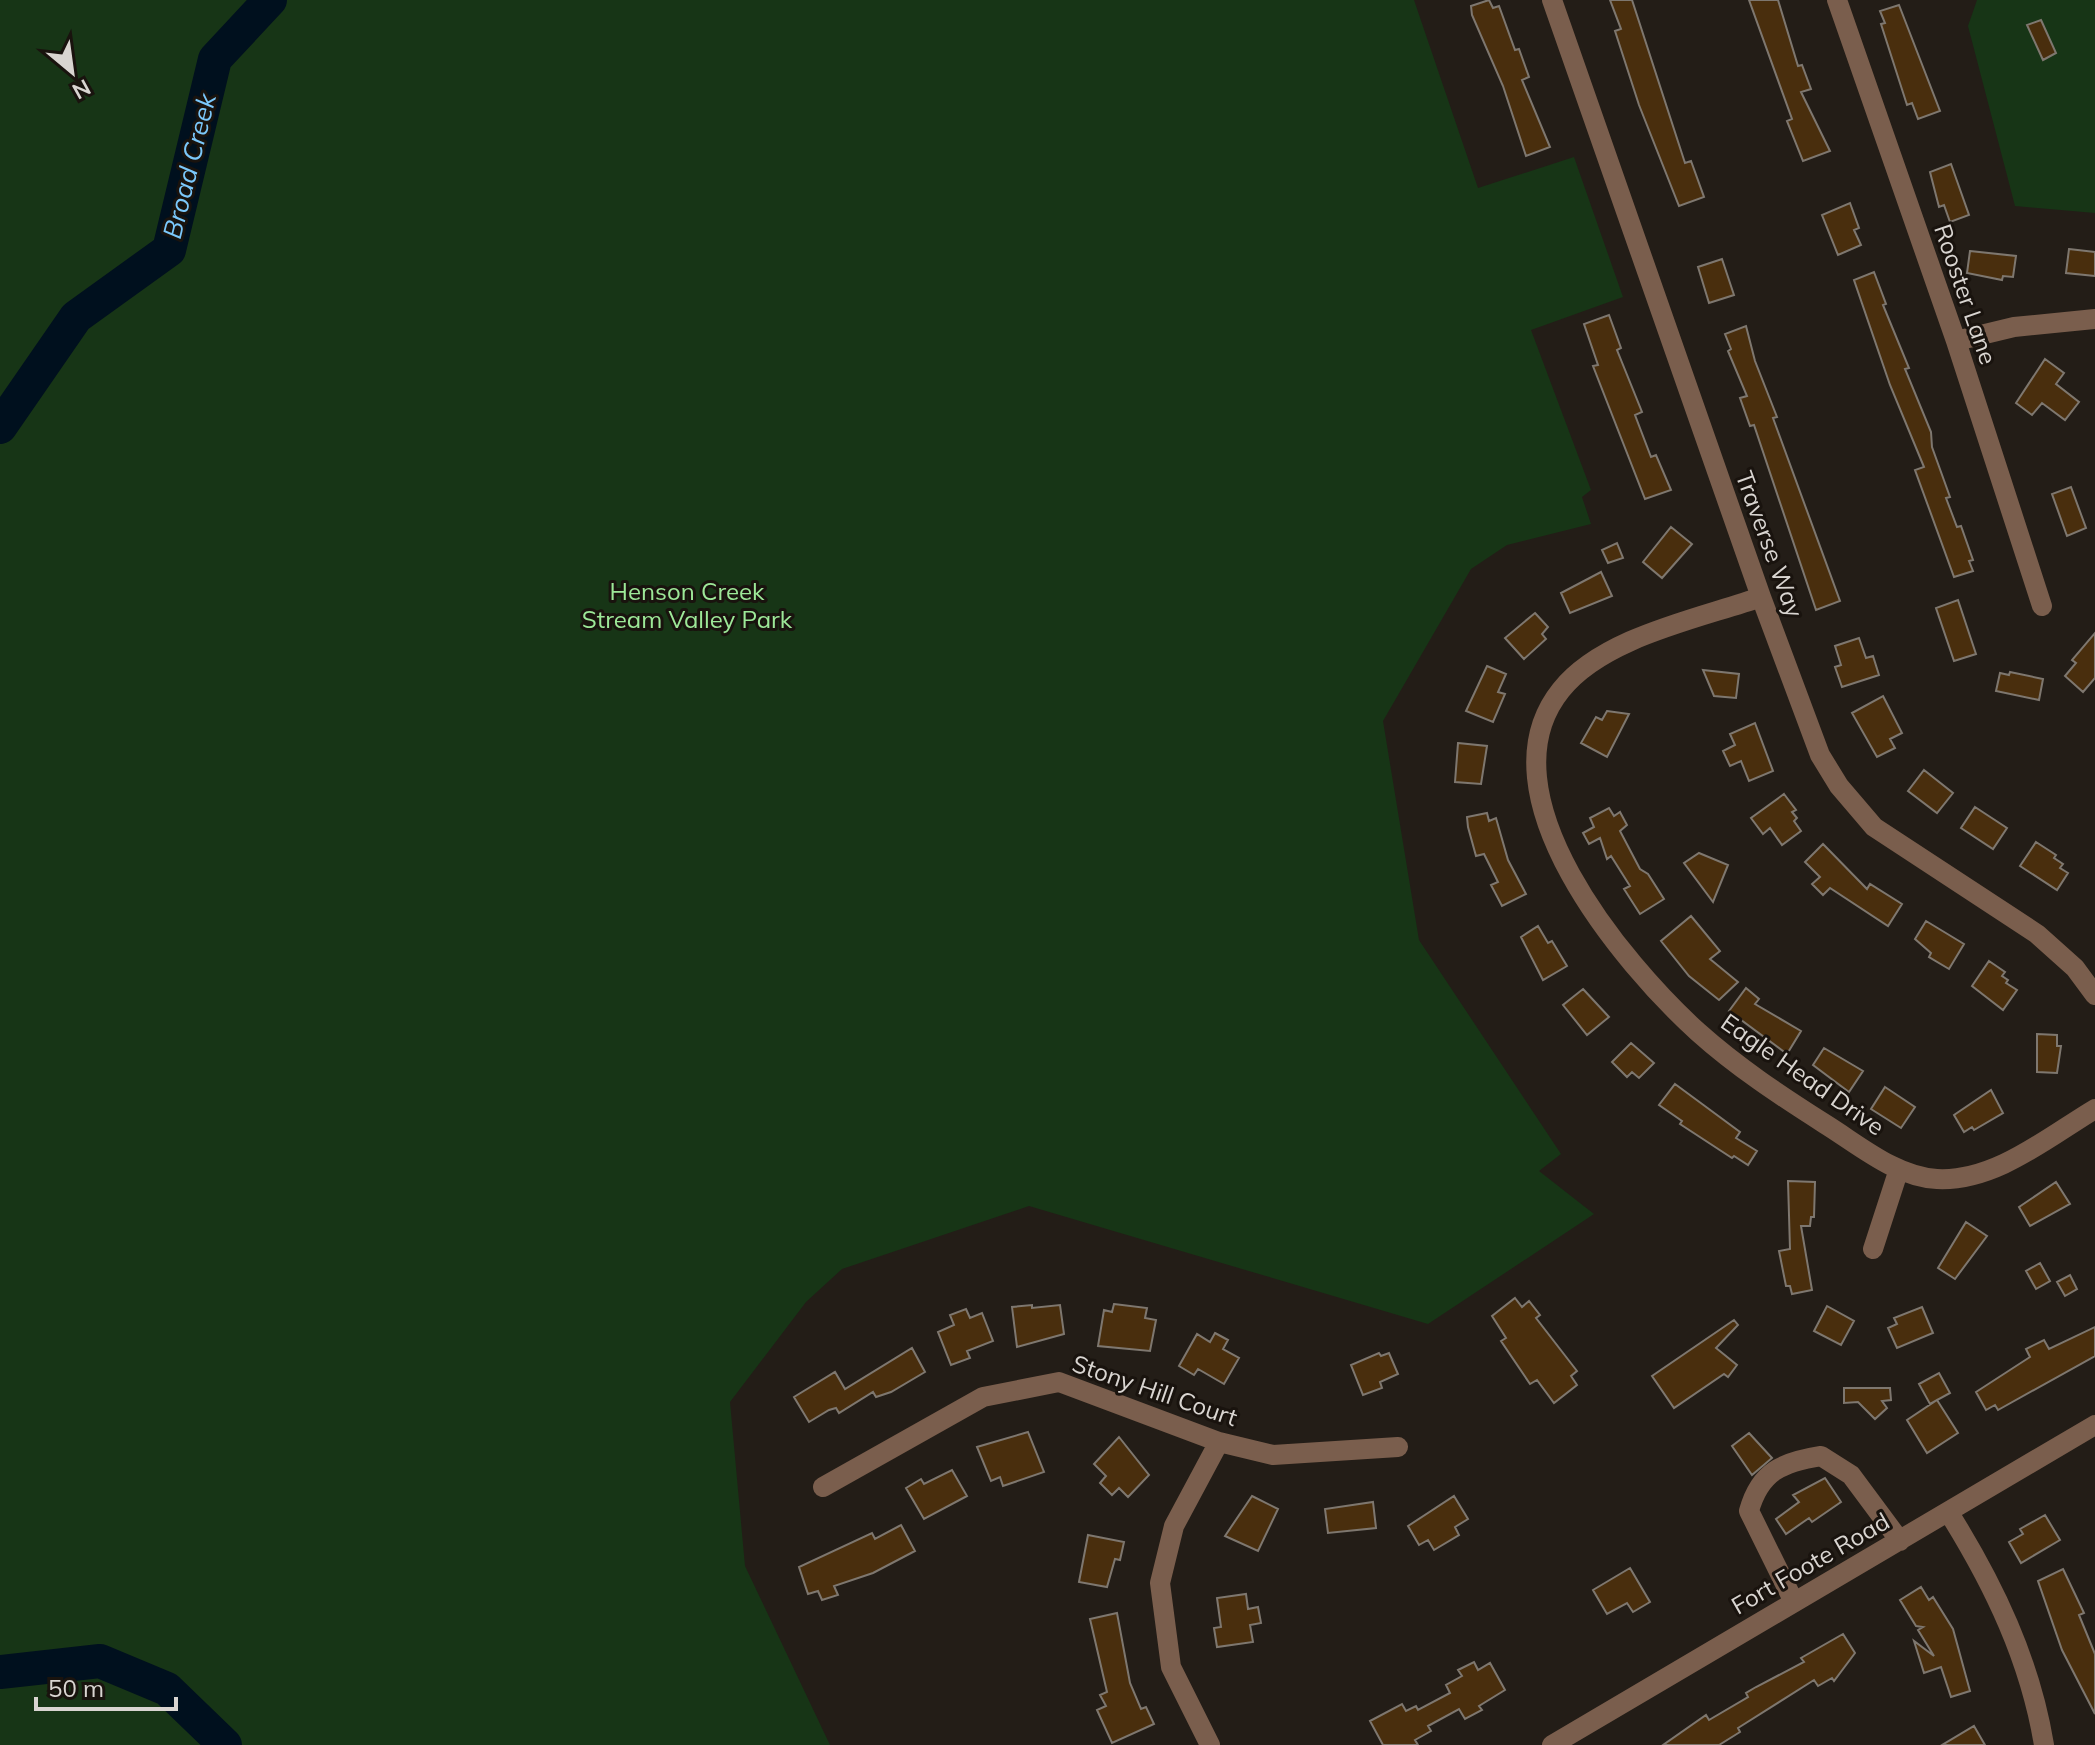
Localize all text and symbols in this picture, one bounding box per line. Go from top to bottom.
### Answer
north arrow [32,32,112,112]
text: N [68,73,96,106]
water label: Broad Creek [155,89,223,242]
street label: Rooster Lane [1928,220,2004,368]
street label: Traverse Way [1730,467,1810,621]
park label: Henson Creek Stream Valley Park [582,576,793,634]
street label: Eagle Head Drive [1716,1007,1890,1141]
street label: Stony Hill Court [1069,1348,1241,1432]
street label: Fort Foote Road [1726,1506,1894,1620]
scale bar [36,1661,176,1711]
text: 50 m [48,1673,104,1703]

